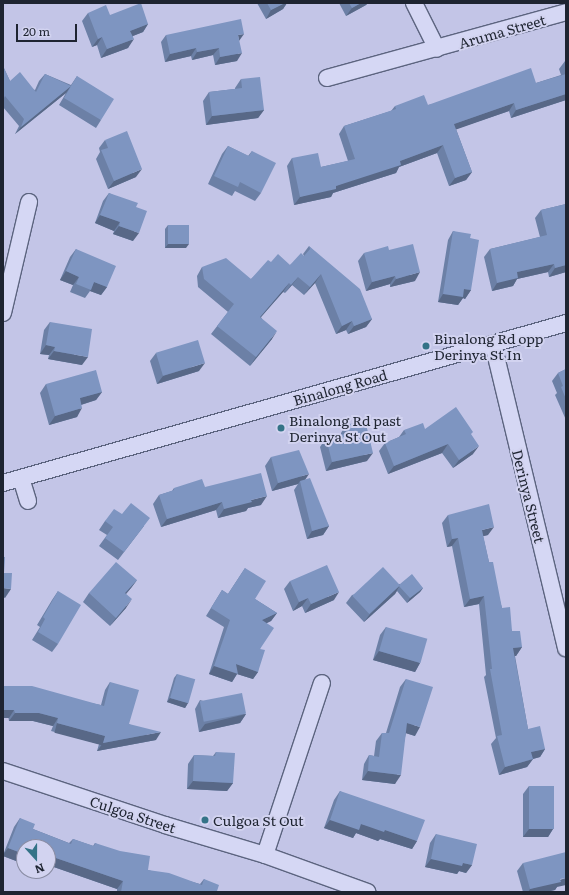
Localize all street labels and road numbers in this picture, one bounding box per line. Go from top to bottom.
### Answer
street label: Aruma Street [457,11,547,51]
street label: Binalong Road [291,366,389,408]
street label: Derinya Street [509,447,549,545]
street label: Culgoa Street [88,792,178,836]

